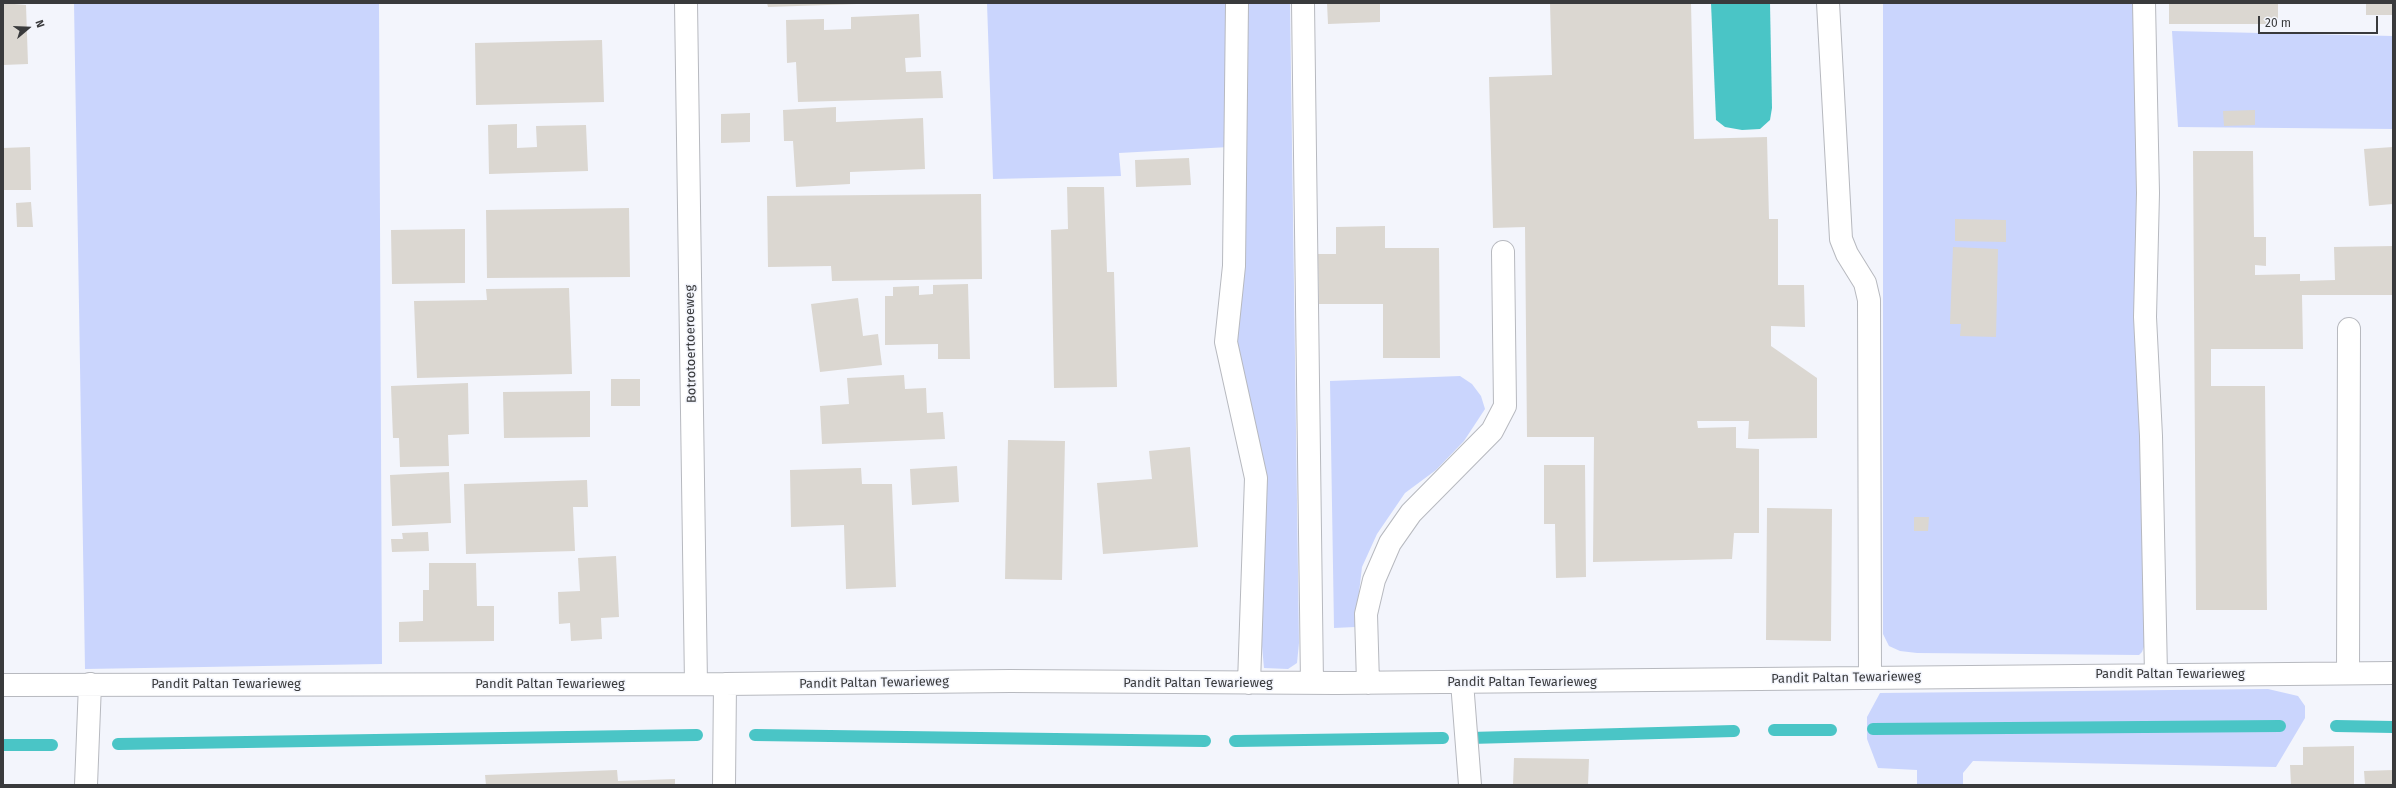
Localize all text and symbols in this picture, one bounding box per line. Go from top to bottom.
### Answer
north arrow [8,8,48,48]
scale bar [2260,8,2380,34]
text: 20 m [2265,16,2291,30]
text: N [32,18,47,29]
street label: Botrotoertoeroeweg [682,285,700,403]
street label: Pandit Paltan Tewarieweg [2095,666,2245,682]
street label: Pandit Paltan Tewarieweg [1771,669,1921,687]
street label: Pandit Paltan Tewarieweg [799,674,949,692]
street label: Pandit Paltan Tewarieweg [1447,674,1597,690]
street label: Pandit Paltan Tewarieweg [1123,675,1273,691]
street label: Pandit Paltan Tewarieweg [151,676,301,692]
street label: Pandit Paltan Tewarieweg [475,676,625,692]

